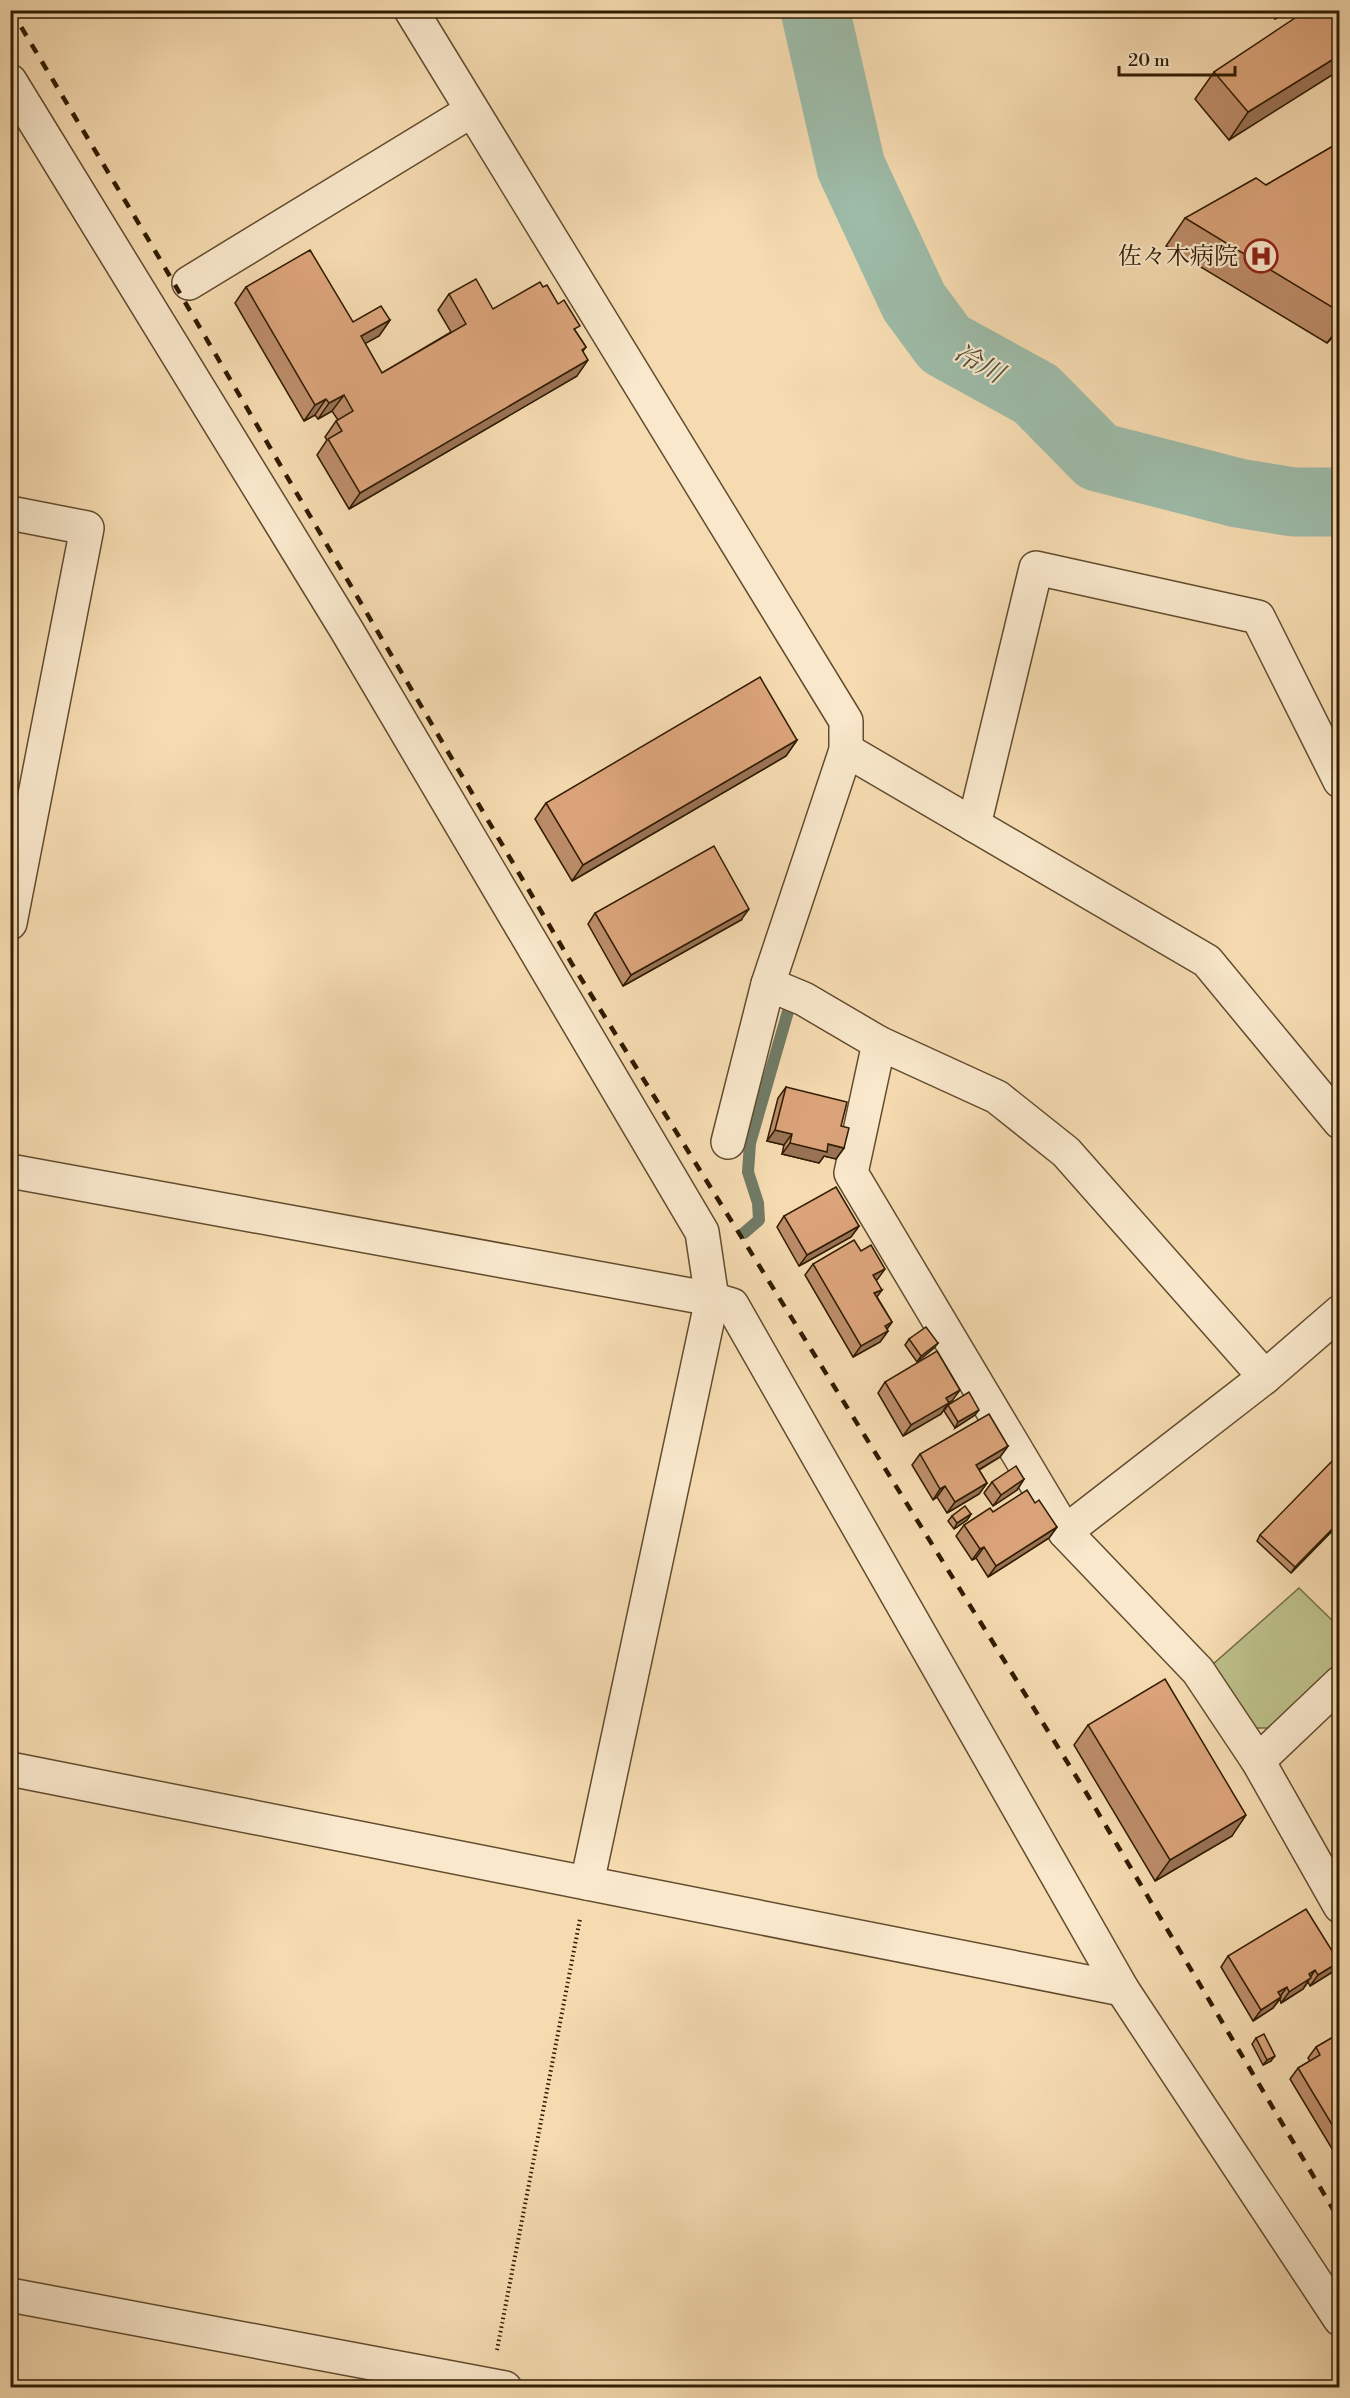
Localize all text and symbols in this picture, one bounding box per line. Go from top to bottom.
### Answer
scale bar [1119,39,1234,77]
text: 20 m [1128,49,1170,72]
hospital icon: 佐々木病院 [1243,238,1279,274]
place label: 佐々木病院 [1118,242,1238,272]
water label: 冷川 [948,337,1012,392]

